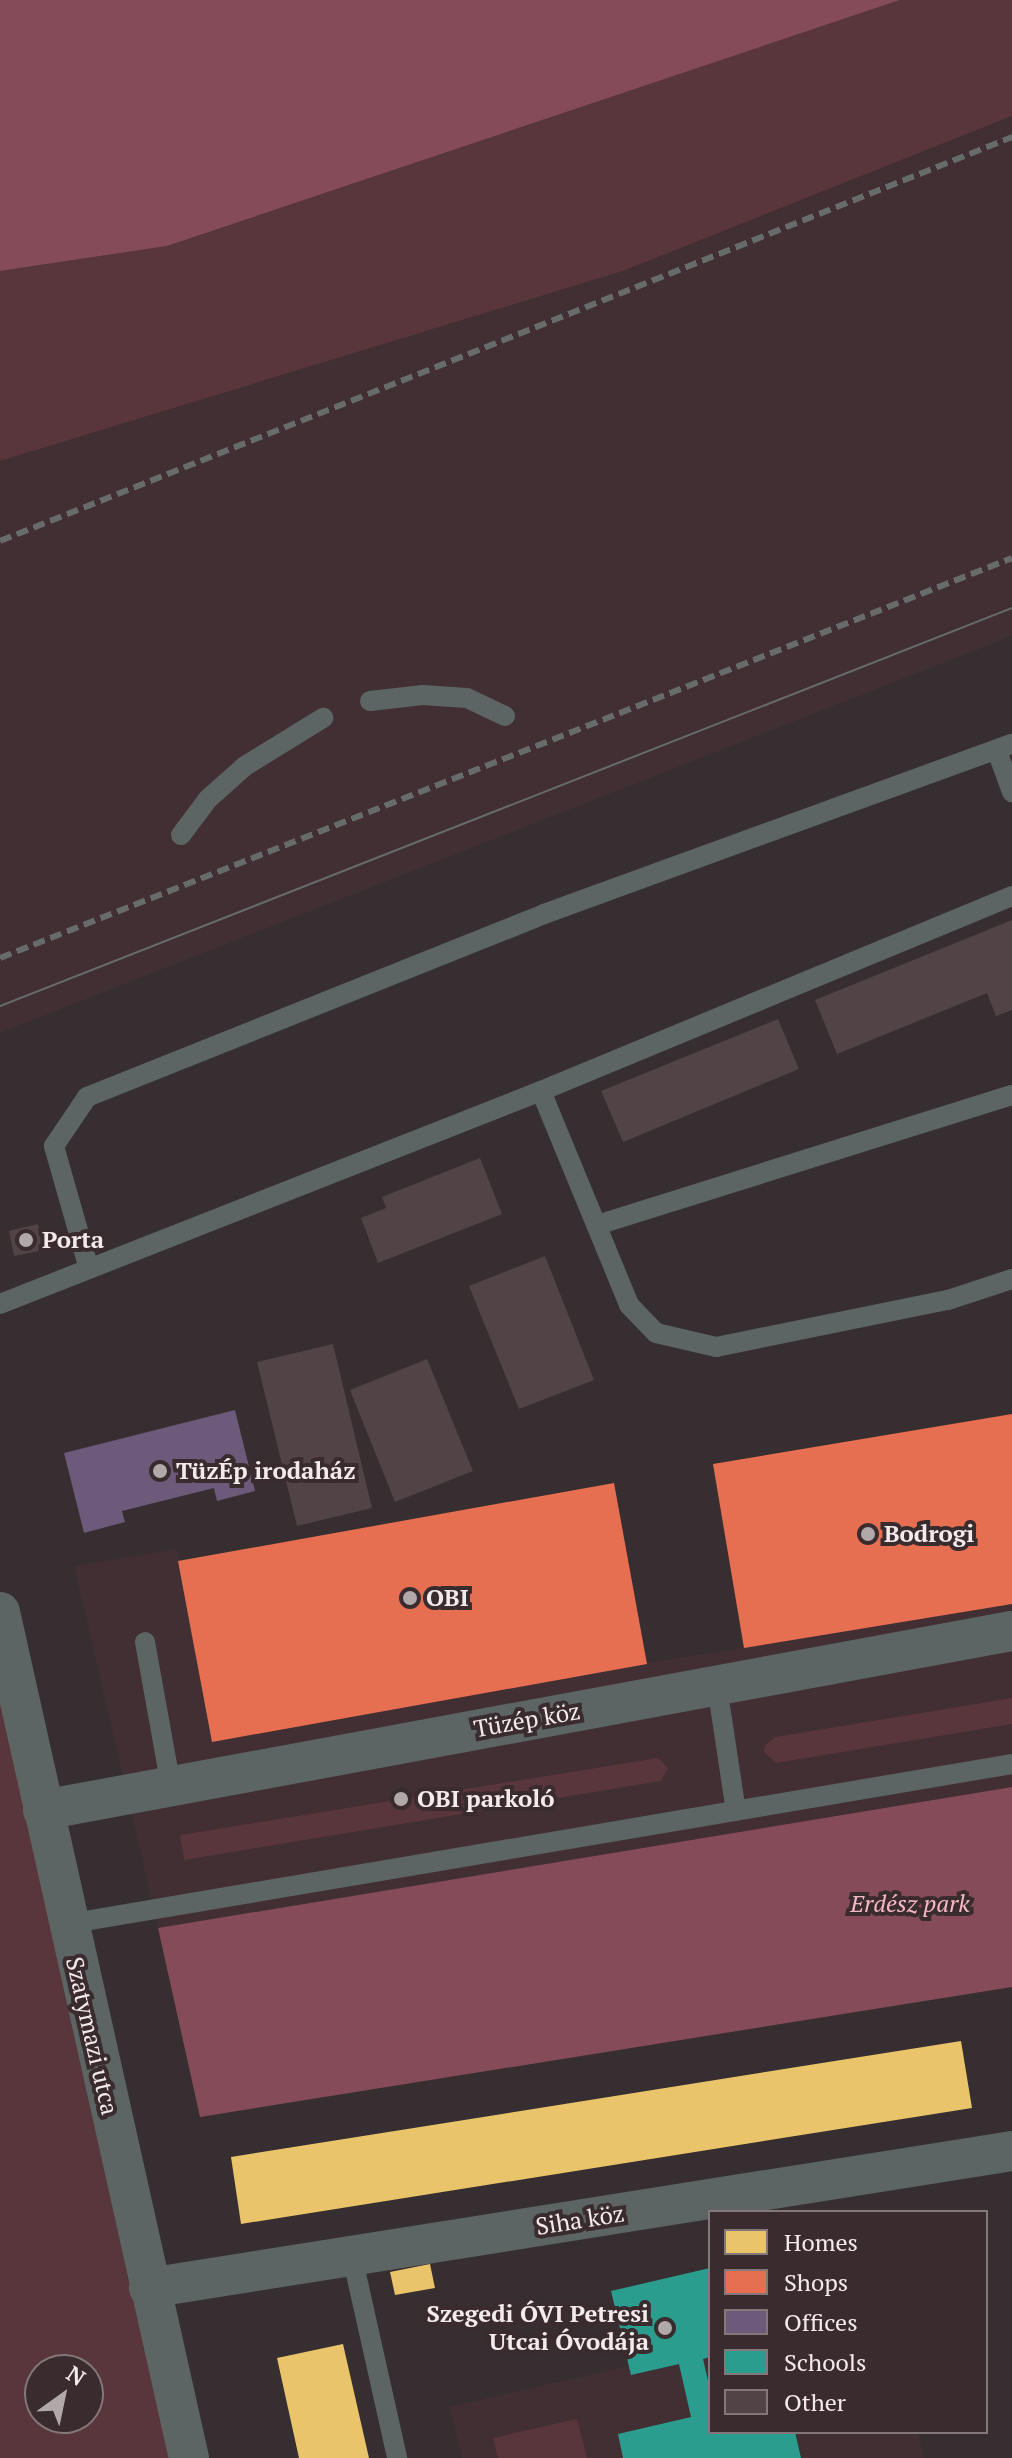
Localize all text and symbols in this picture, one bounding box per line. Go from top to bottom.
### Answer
place label: Porta [42,1226,104,1254]
marker: Porta [17,1231,35,1249]
place label: TüzÉp irodaház [176,1457,356,1485]
marker: TüzÉp irodaház [151,1462,169,1480]
place label: Bodrogi [884,1520,974,1548]
marker: Bodrogi [859,1525,877,1543]
place label: OBI [426,1584,469,1612]
marker: OBI [401,1589,419,1607]
street label: Tüzép köz [472,1696,582,1744]
place label: OBI parkoló [417,1785,555,1813]
marker: OBI parkoló [392,1790,410,1808]
park label: Erdész park [850,1890,970,1918]
street label: Szatymazi utca [60,1954,124,2118]
street label: Siha köz [534,2199,626,2241]
legend [708,2210,988,2434]
text: Homes [784,2226,858,2258]
text: Shops [784,2266,848,2298]
place label: Szegedi ÓVI Petresi Utcai Óvodája [426,2300,649,2356]
text: Offices [784,2306,858,2338]
marker: Szegedi ÓVI Petresi Utcai Óvodája [656,2319,674,2337]
text: Schools [784,2346,866,2378]
north arrow [24,2354,104,2434]
text: N [61,2358,91,2392]
text: Other [784,2386,846,2418]

